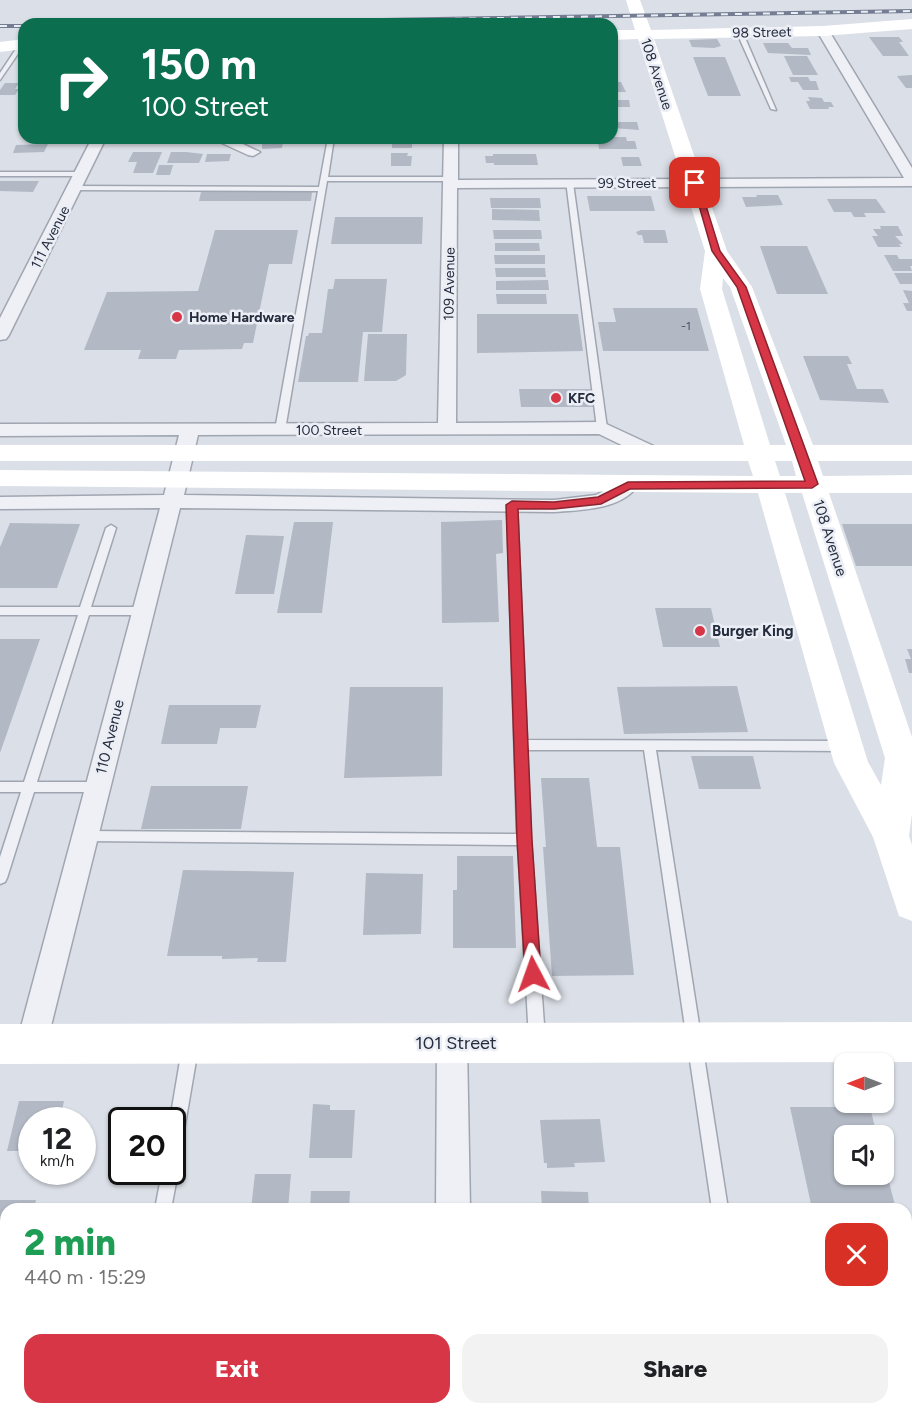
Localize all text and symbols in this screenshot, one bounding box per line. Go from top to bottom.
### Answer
street label: 98 Street [732,23,792,42]
street label: 108 Avenue [637,36,676,112]
text: 150 m [141,39,257,90]
icon: right [42,42,120,120]
text: 100 Street [141,90,269,123]
pin [669,157,720,208]
icon: arrive [678,166,711,199]
street label: 99 Street [598,175,656,192]
street label: 111 Avenue [27,203,74,271]
street label: 109 Avenue [440,247,459,321]
place label: Home Hardware [189,309,295,326]
marker: Home Hardware [170,310,184,324]
house number: -1 [681,319,691,333]
place label: KFC [568,390,595,407]
marker: KFC [549,391,563,405]
street label: 100 Street [296,422,362,439]
street label: 108 Avenue [809,497,851,579]
place label: Burger King [712,622,793,640]
marker: Burger King [693,624,707,638]
street label: 110 Avenue [92,698,128,776]
position arrow [501,942,565,1006]
street label: 101 Street [415,1032,497,1054]
north arrow [834,1053,894,1113]
map controls [834,1053,894,1185]
speed limit sign: 20 [108,1107,186,1185]
text: 12 [42,1120,72,1157]
button: sound [834,1125,894,1185]
text: km/h [40,1152,74,1170]
text: 2 min [24,1221,116,1264]
button: close [825,1223,888,1286]
text: 440 m · 15:29 [24,1265,146,1289]
button: Exit [24,1334,450,1403]
button: Share [462,1334,888,1403]

